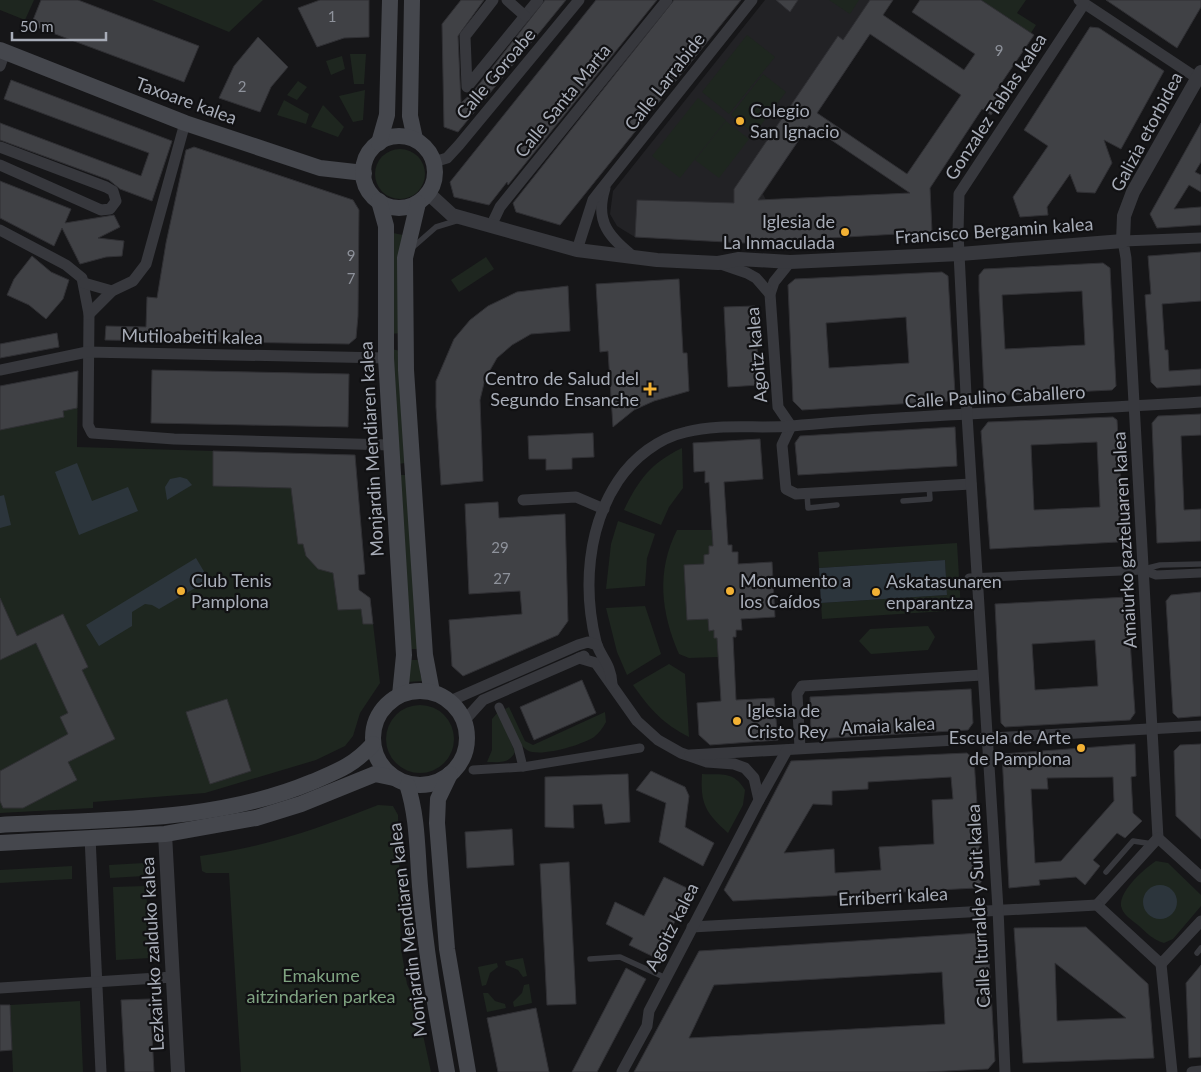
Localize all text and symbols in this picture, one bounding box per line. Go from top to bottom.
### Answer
house number: 1 [328,7,336,25]
scale bar [12,10,106,42]
text: 50 m [20,17,54,35]
street label: Calle Goroabe [451,23,540,123]
street label: Calle Larrabide [619,28,709,135]
street label: Gonzalez Tablas kalea [940,29,1051,184]
street label: Calle Santa Marta [510,39,615,161]
house number: 9 [995,41,1003,59]
street label: Galizia etorbidea [1105,68,1187,195]
street label: Taxoare kalea [133,72,240,129]
house number: 2 [238,77,246,95]
place label: Colegio San Ignacio [750,99,839,142]
marker: Colegio San Ignacio [734,115,746,127]
place label: Iglesia de La Inmaculada [723,210,835,253]
street label: Francisco Bergamin kalea [894,212,1094,248]
marker: Iglesia de La Inmaculada [839,226,851,238]
house number: 9 [347,246,355,264]
house number: 7 [347,269,356,287]
street label: Agoitz kalea [741,306,771,404]
street label: Mutiloabeiti kalea [121,324,263,348]
street label: Monjardin Mendiaren kalea [354,341,388,557]
place label: Centro de Salud del Segundo Ensanche [485,367,639,410]
street label: Calle Paulino Caballero [904,380,1086,412]
marker: Centro de Salud del Segundo Ensanche [643,382,657,396]
street label: Amaiurko gazteluaren kalea [1107,431,1141,649]
house number: 29 [491,538,509,556]
place label: Club Tenis Pamplona [191,569,272,612]
house number: 27 [493,569,511,587]
place label: Monumento a los Caídos [740,569,851,612]
place label: Askatasunaren enparantza [886,570,1002,613]
marker: Club Tenis Pamplona [175,585,187,597]
marker: Monumento a los Caídos [724,585,736,597]
marker: Askatasunaren enparantza [870,586,882,598]
place label: Iglesia de Cristo Rey [747,699,829,742]
street label: Amaia kalea [840,712,936,738]
marker: Iglesia de Cristo Rey [731,715,743,727]
place label: Escuela de Arte de Pamplona [949,726,1071,769]
marker: Escuela de Arte de Pamplona [1075,742,1087,754]
street label: Calle Iturralde y Suit kalea [962,804,994,1008]
street label: Monjardin Mendiaren kalea [383,822,431,1038]
street label: Lezkairuko zalduko kalea [136,856,168,1052]
street label: Agoitz kalea [640,879,703,974]
street label: Erriberri kalea [837,882,948,910]
park label: Emakume aitzindarien parkea [247,964,395,1007]

